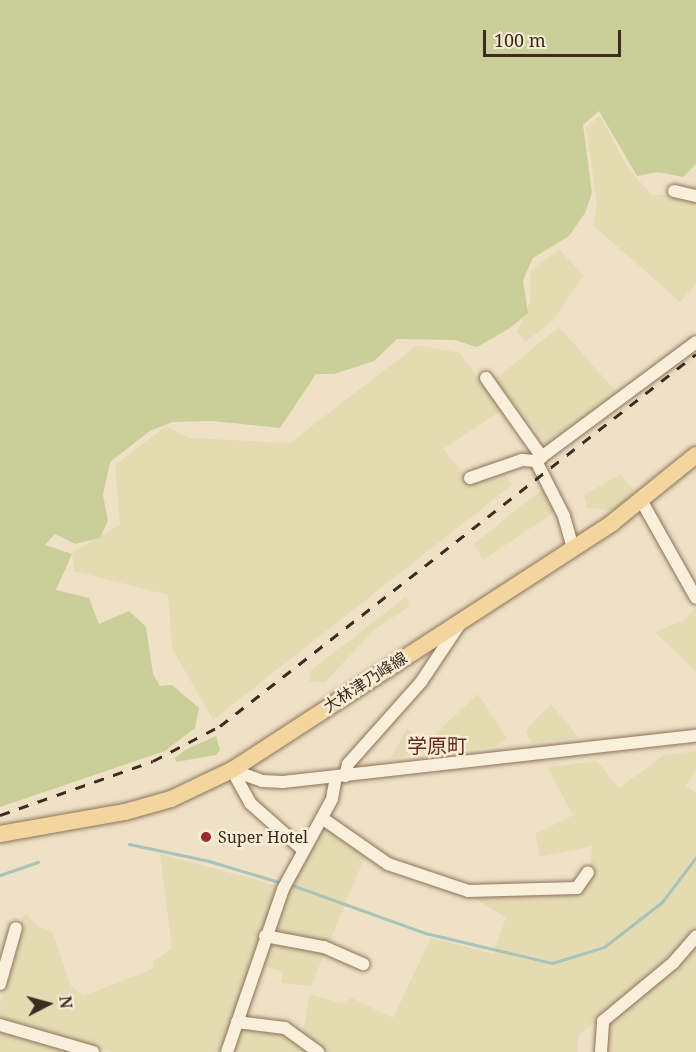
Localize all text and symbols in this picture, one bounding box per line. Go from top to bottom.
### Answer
scale bar [486,18,624,56]
text: 100 m [494,28,546,52]
street label: 大林津乃峰線 [320,648,410,716]
district label: 学原町 [407,733,467,757]
place label: Super Hotel [218,827,308,847]
marker: Super Hotel [199,830,213,844]
north arrow [18,974,78,1034]
text: N [54,995,77,1010]

